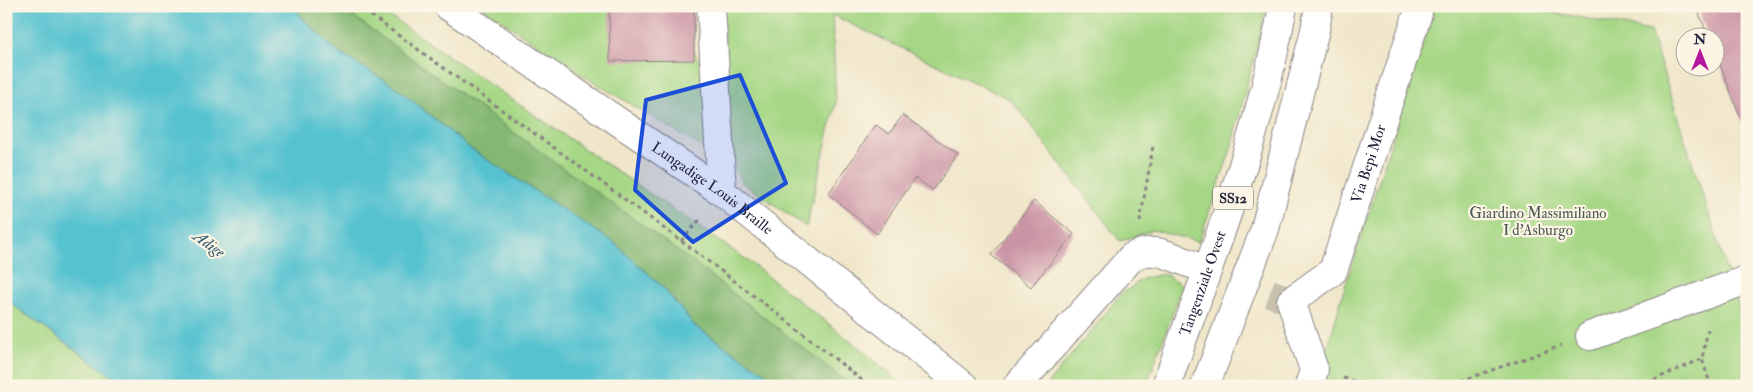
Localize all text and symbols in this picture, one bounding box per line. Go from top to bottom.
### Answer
north arrow [1676,28,1726,78]
text: N [1693,31,1707,48]
street label: Via Bepi Mor [1347,122,1390,206]
street label: Lungadige Louis Braille [648,137,777,239]
road number: SS12 [1213,187,1253,210]
park label: Giardino Massimiliano I d'Asburgo [1469,204,1607,240]
water label: Adige [188,225,229,262]
street label: Tangenziale Ovest [1175,228,1230,339]

